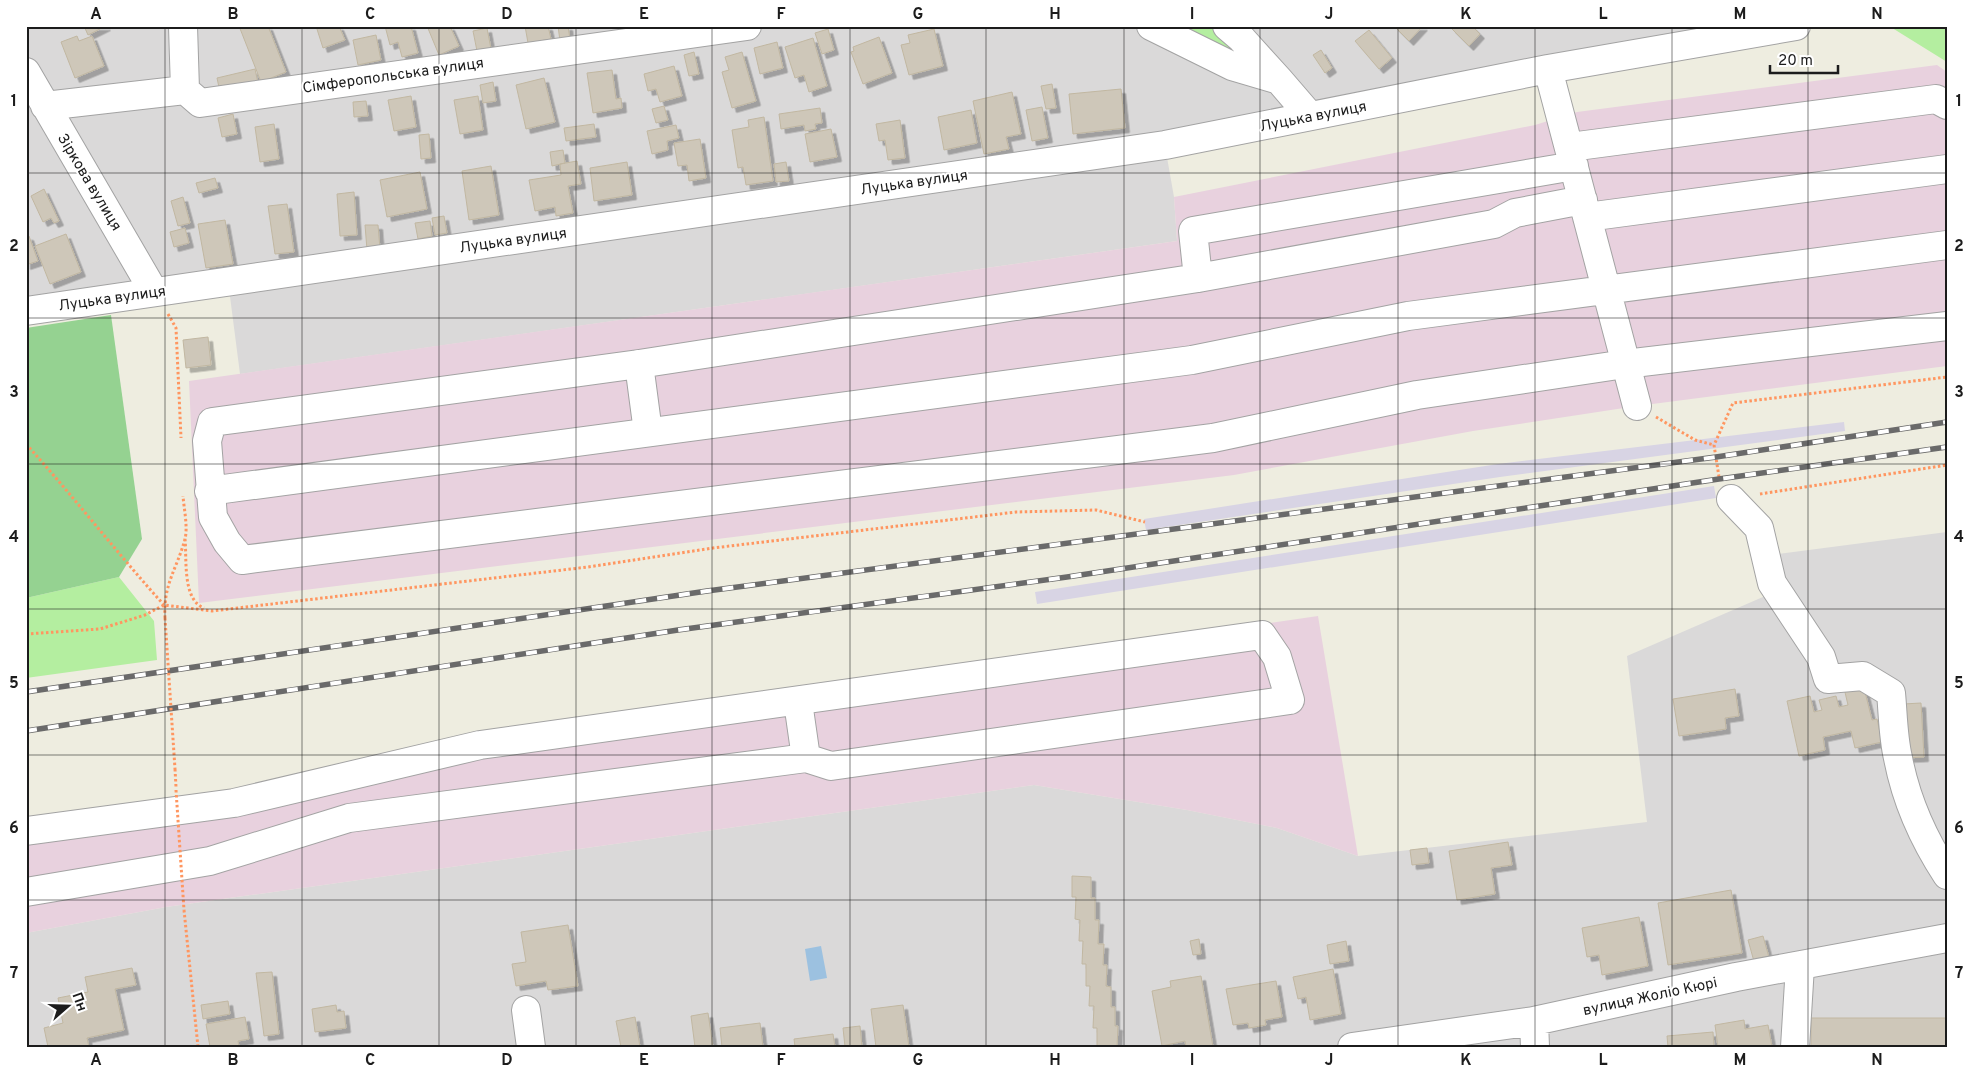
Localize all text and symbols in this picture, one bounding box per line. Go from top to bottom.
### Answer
text: A [90,5,102,25]
text: B [227,5,239,25]
text: C [365,5,375,25]
text: D [501,5,513,25]
text: E [639,5,649,25]
text: F [776,5,786,25]
text: G [913,5,923,25]
text: H [1049,5,1061,25]
text: I [1190,5,1194,25]
text: J [1325,5,1333,25]
text: K [1460,5,1472,25]
text: L [1598,5,1608,25]
text: M [1734,5,1746,25]
text: N [1871,5,1883,25]
scale bar [1770,42,1838,74]
text: 20 m [1778,52,1813,71]
street label: Сімферопольська вулиця [301,54,485,99]
text: 1 [11,92,17,112]
text: 1 [1956,92,1962,112]
street label: Луцька вулиця [1258,98,1368,137]
street label: Зіркова вулиця [52,131,125,235]
street label: Луцька вулиця [859,167,969,200]
street label: Луцька вулиця [458,225,568,258]
text: 2 [9,237,19,257]
text: 2 [1954,237,1964,257]
street label: Луцька вулиця [57,283,167,316]
text: 3 [9,383,19,403]
text: 3 [1954,383,1964,403]
text: 4 [9,528,19,548]
text: 4 [1954,528,1964,548]
text: 5 [9,674,19,694]
text: 5 [1954,674,1964,694]
text: 6 [9,819,19,839]
text: 6 [1954,819,1964,839]
text: 7 [10,964,18,984]
text: 7 [1955,964,1963,984]
street label: вулиця Жоліо Кюрі [1581,974,1719,1021]
north arrow [42,980,92,1030]
text: Пн [68,990,90,1014]
text: A [90,1051,102,1071]
text: B [227,1051,239,1071]
text: C [365,1051,375,1071]
text: D [501,1051,513,1071]
text: E [639,1051,649,1071]
text: F [776,1051,786,1071]
text: G [913,1051,923,1071]
text: H [1049,1051,1061,1071]
text: I [1190,1051,1194,1071]
text: J [1325,1051,1333,1071]
text: K [1460,1051,1472,1071]
text: L [1598,1051,1608,1071]
text: M [1734,1051,1746,1071]
text: N [1871,1051,1883,1071]

